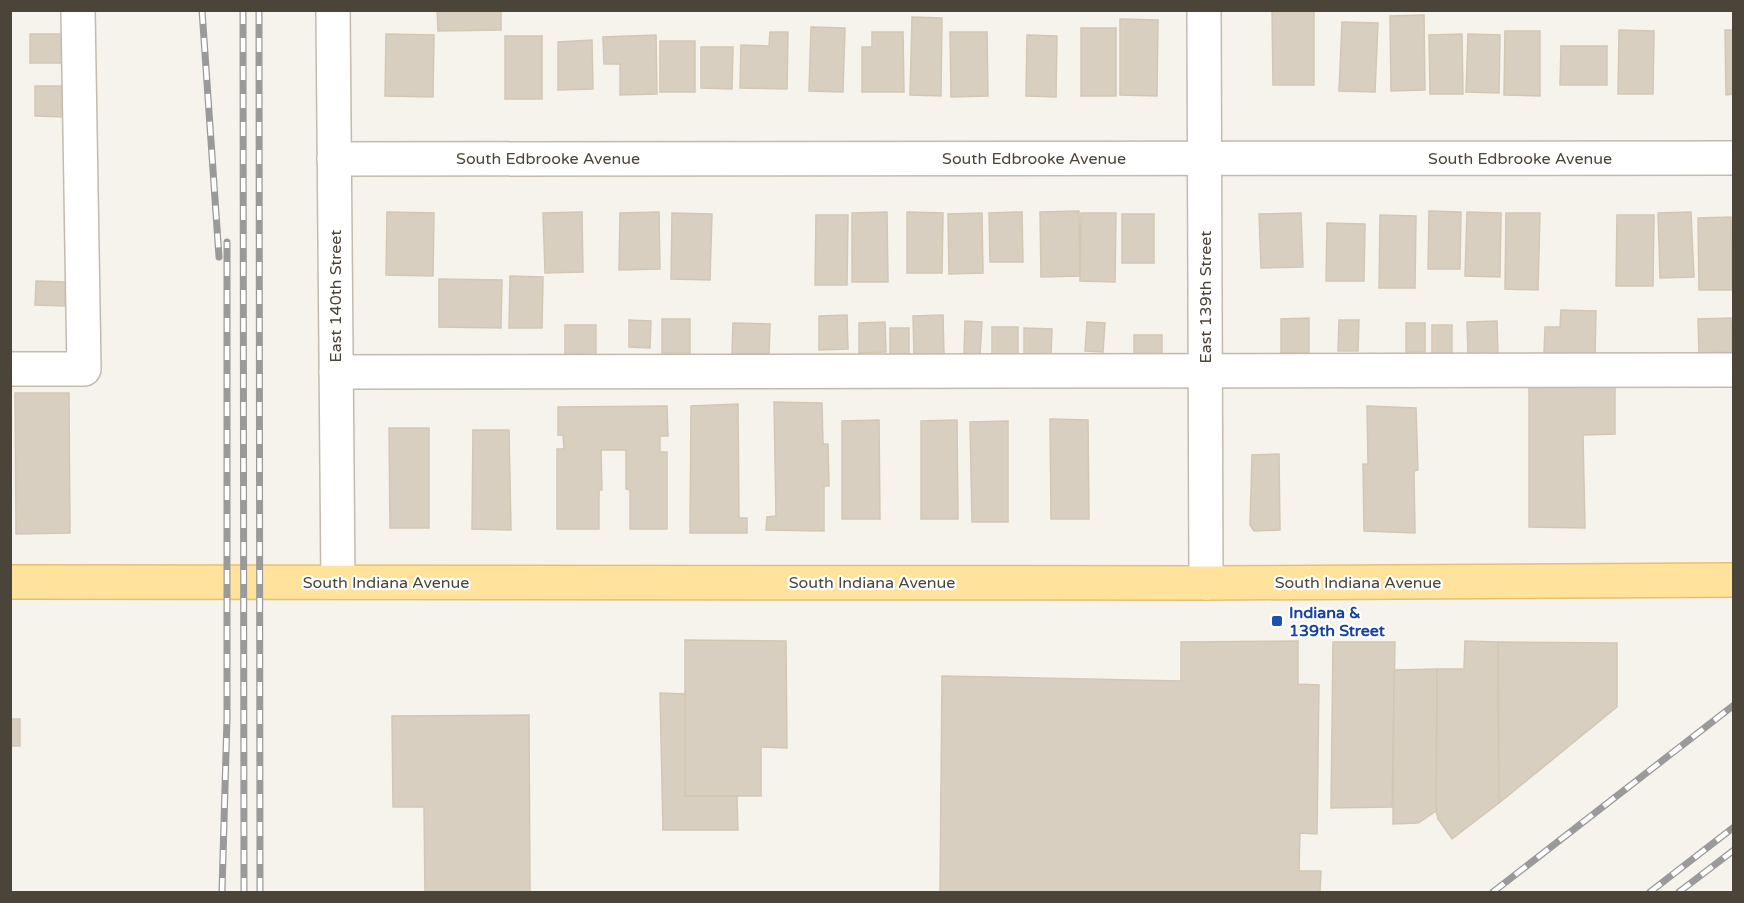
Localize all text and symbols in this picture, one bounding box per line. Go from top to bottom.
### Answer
street label: South Edbrooke Avenue [456,149,640,169]
street label: South Edbrooke Avenue [942,149,1126,169]
street label: South Edbrooke Avenue [1428,149,1612,169]
street label: East 140th Street [326,230,346,362]
street label: East 139th Street [1196,231,1216,363]
street label: South Indiana Avenue [303,573,469,593]
street label: South Indiana Avenue [789,573,955,593]
street label: South Indiana Avenue [1275,573,1441,593]
place label: Indiana & 139th Street [1289,603,1386,641]
marker: Indiana & 139th Street [1270,614,1284,628]

